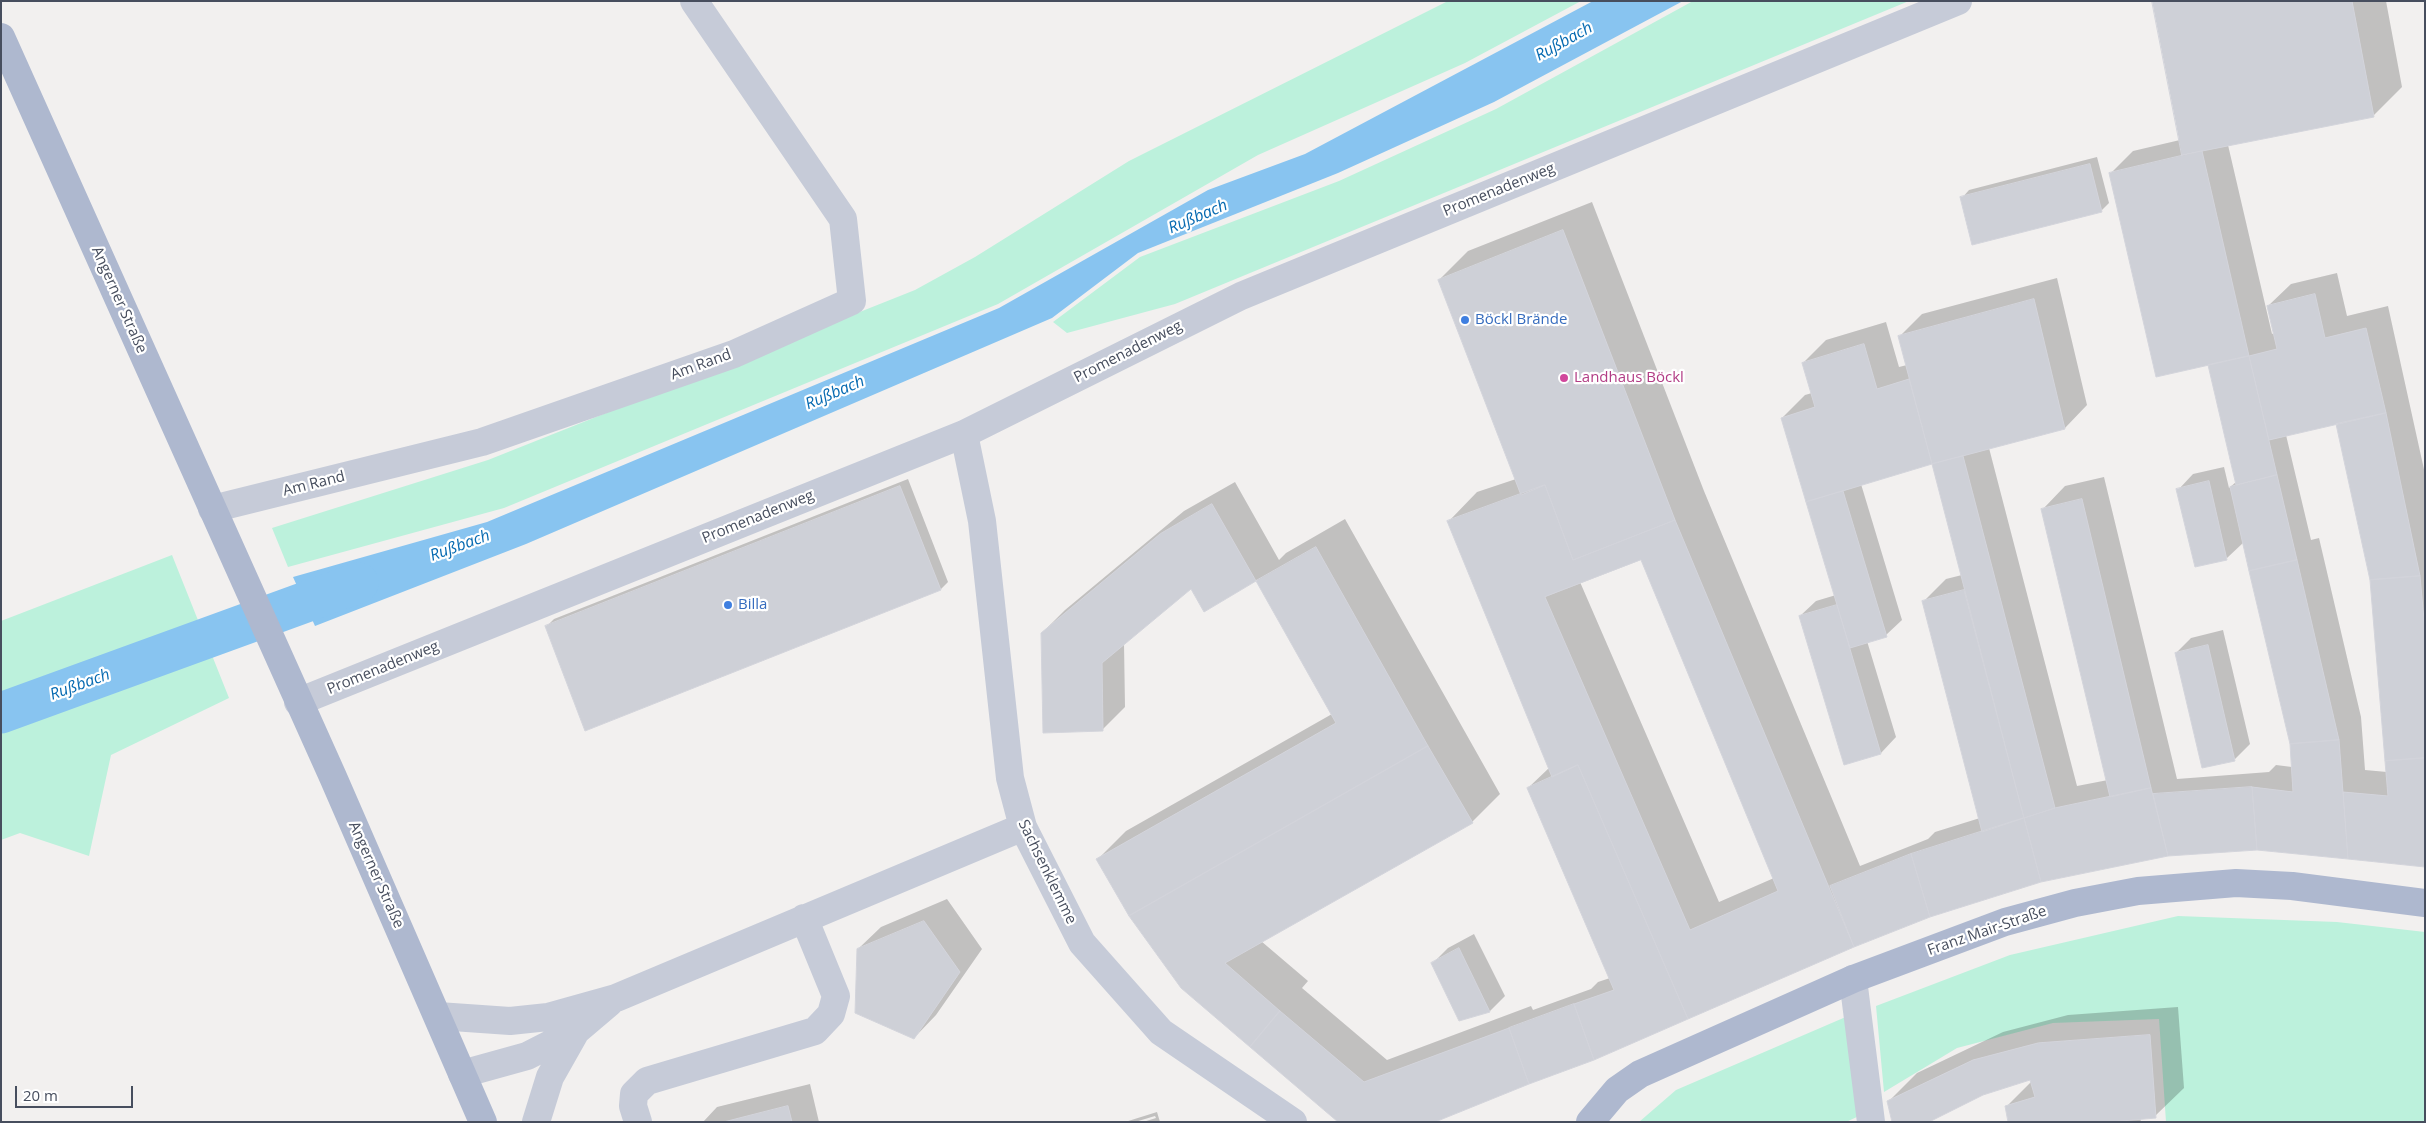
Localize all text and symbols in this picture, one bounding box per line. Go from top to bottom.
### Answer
water label: Rußbach [1532,18,1596,66]
street label: Promenadenweg [1440,159,1558,221]
water label: Rußbach [1166,196,1230,238]
street label: Angerner Straße [87,244,151,356]
place label: Böckl Brände [1475,311,1567,329]
marker: Böckl Brände [1459,314,1471,326]
street label: Promenadenweg [1071,317,1185,387]
street label: Am Rand [668,346,734,384]
place label: Landhaus Böckl [1574,369,1684,387]
water label: Rußbach [803,372,867,414]
marker: Landhaus Böckl [1558,372,1570,384]
street label: Am Rand [281,468,347,500]
street label: Promenadenweg [699,486,817,548]
water label: Rußbach [427,526,493,566]
place label: Billa [738,596,767,614]
marker: Billa [722,599,734,611]
street label: Promenadenweg [324,637,442,699]
water label: Rußbach [47,665,113,705]
street label: Sachsenklemme [1014,817,1080,927]
street label: Angerner Straße [344,819,408,931]
street label: Franz Mair-Straße [1925,902,2049,960]
scale bar [18,1076,135,1108]
text: 20 m [23,1085,58,1105]

